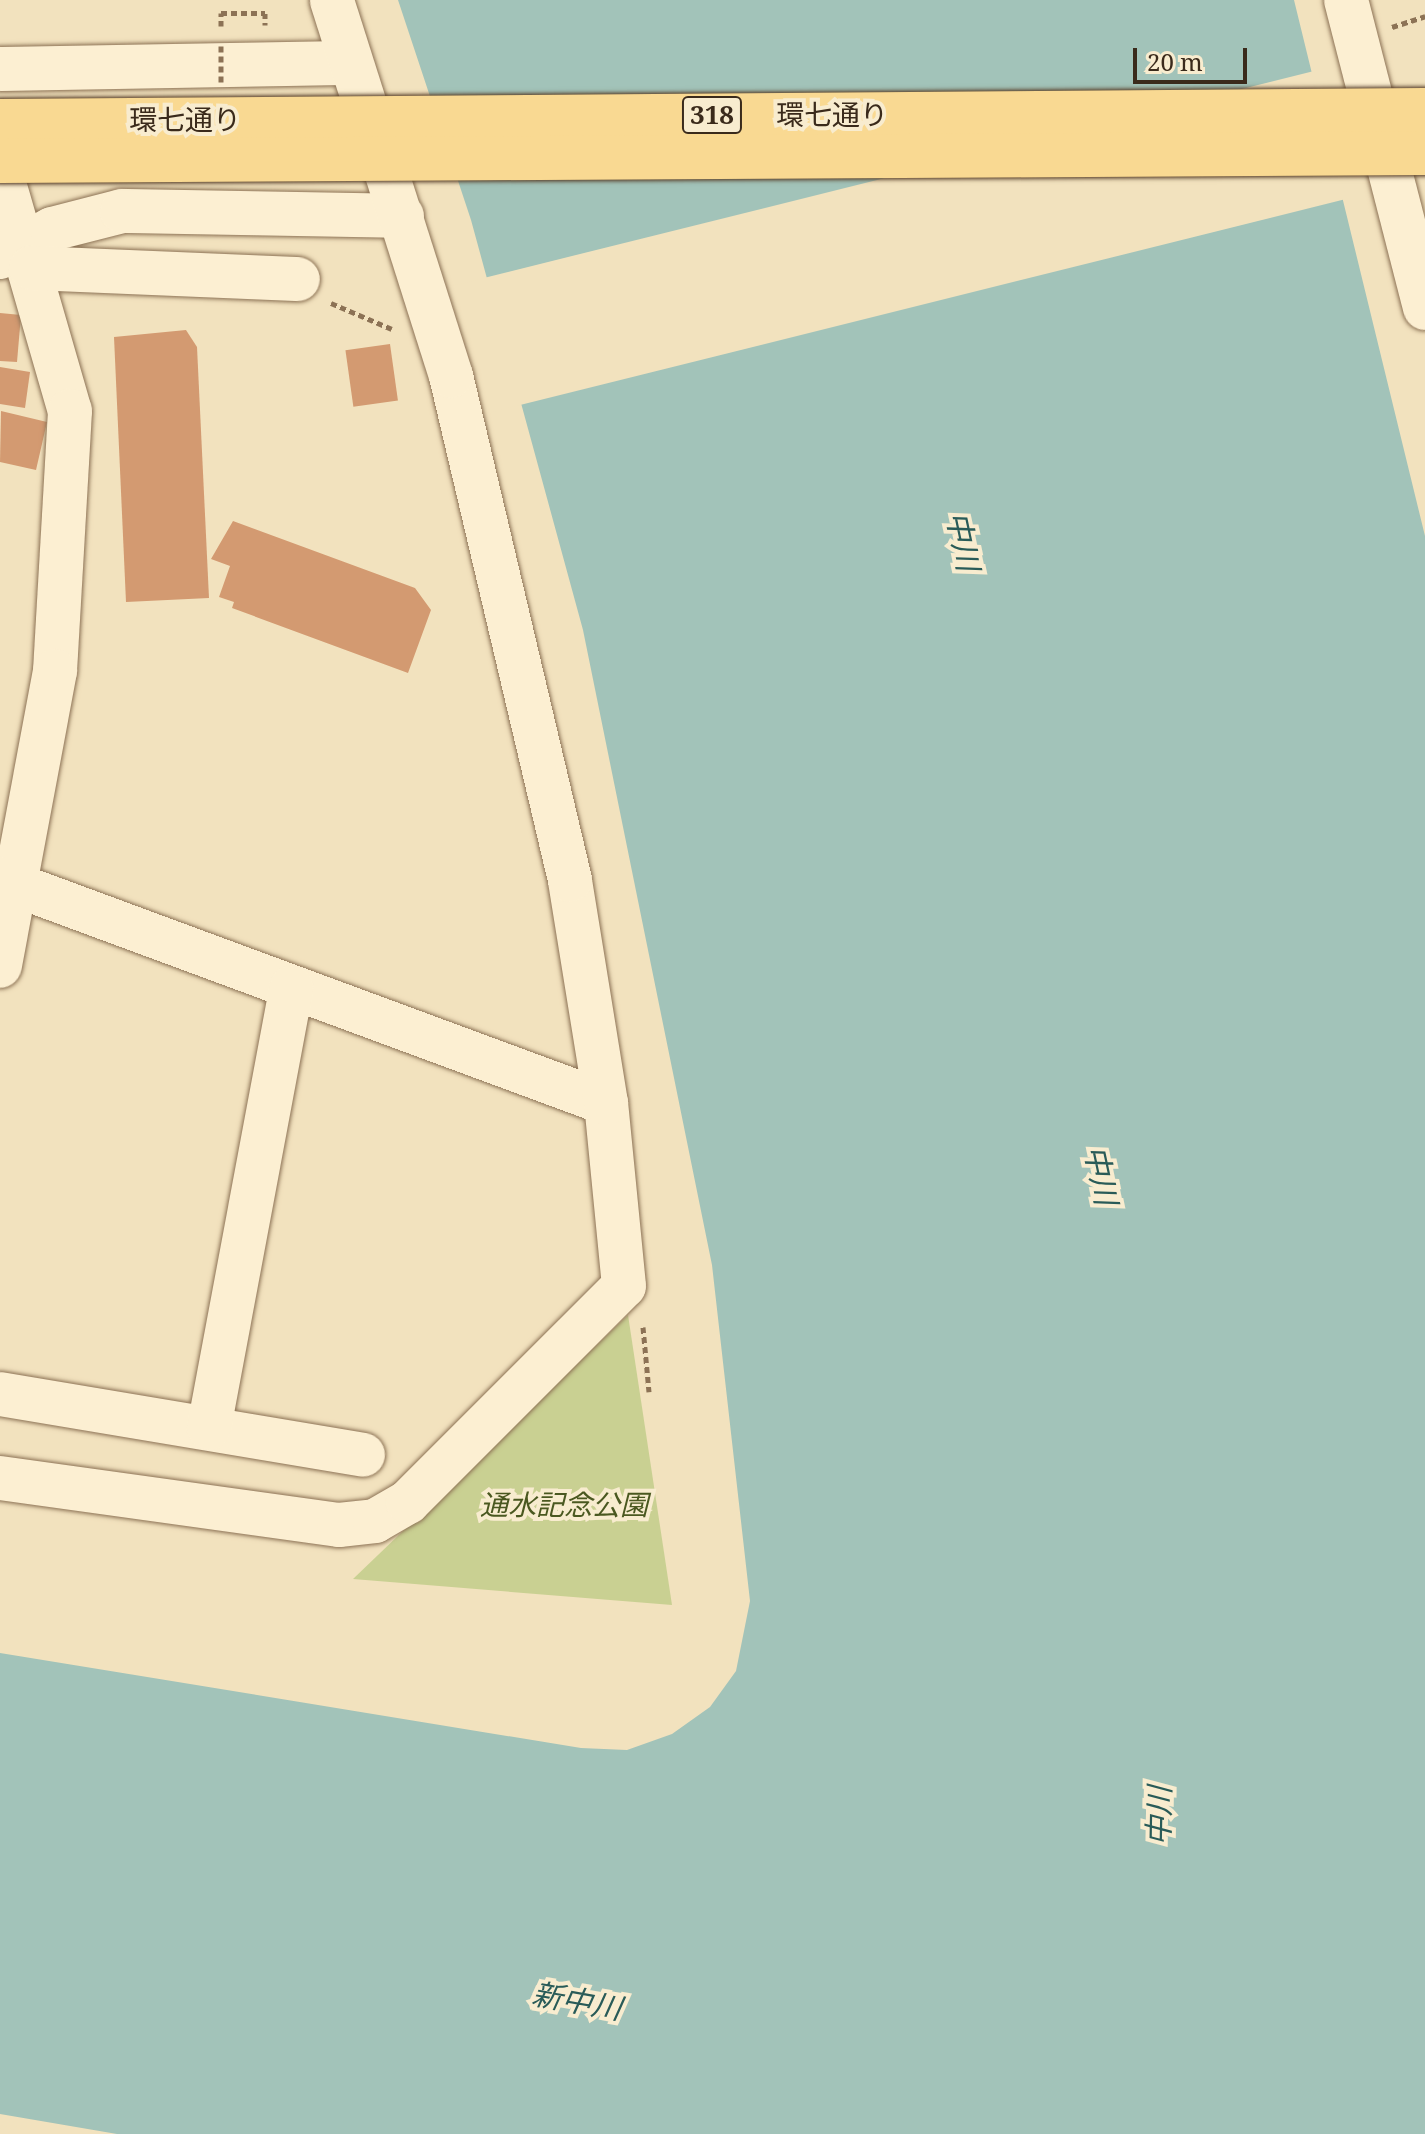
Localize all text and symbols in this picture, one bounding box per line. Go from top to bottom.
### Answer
scale bar [1137,32,1251,82]
text: 20 m [1147,45,1203,78]
road number: 318 [680,93,744,137]
street label: 環七通り [776,97,888,131]
street label: 環七通り [129,102,241,136]
water label: 中川 [939,508,987,574]
water label: 中川 [1077,1142,1125,1208]
park label: 通水記念公園 [480,1487,648,1521]
water label: 中川 [1140,1786,1178,1846]
water label: 新中川 [530,1975,624,2027]

